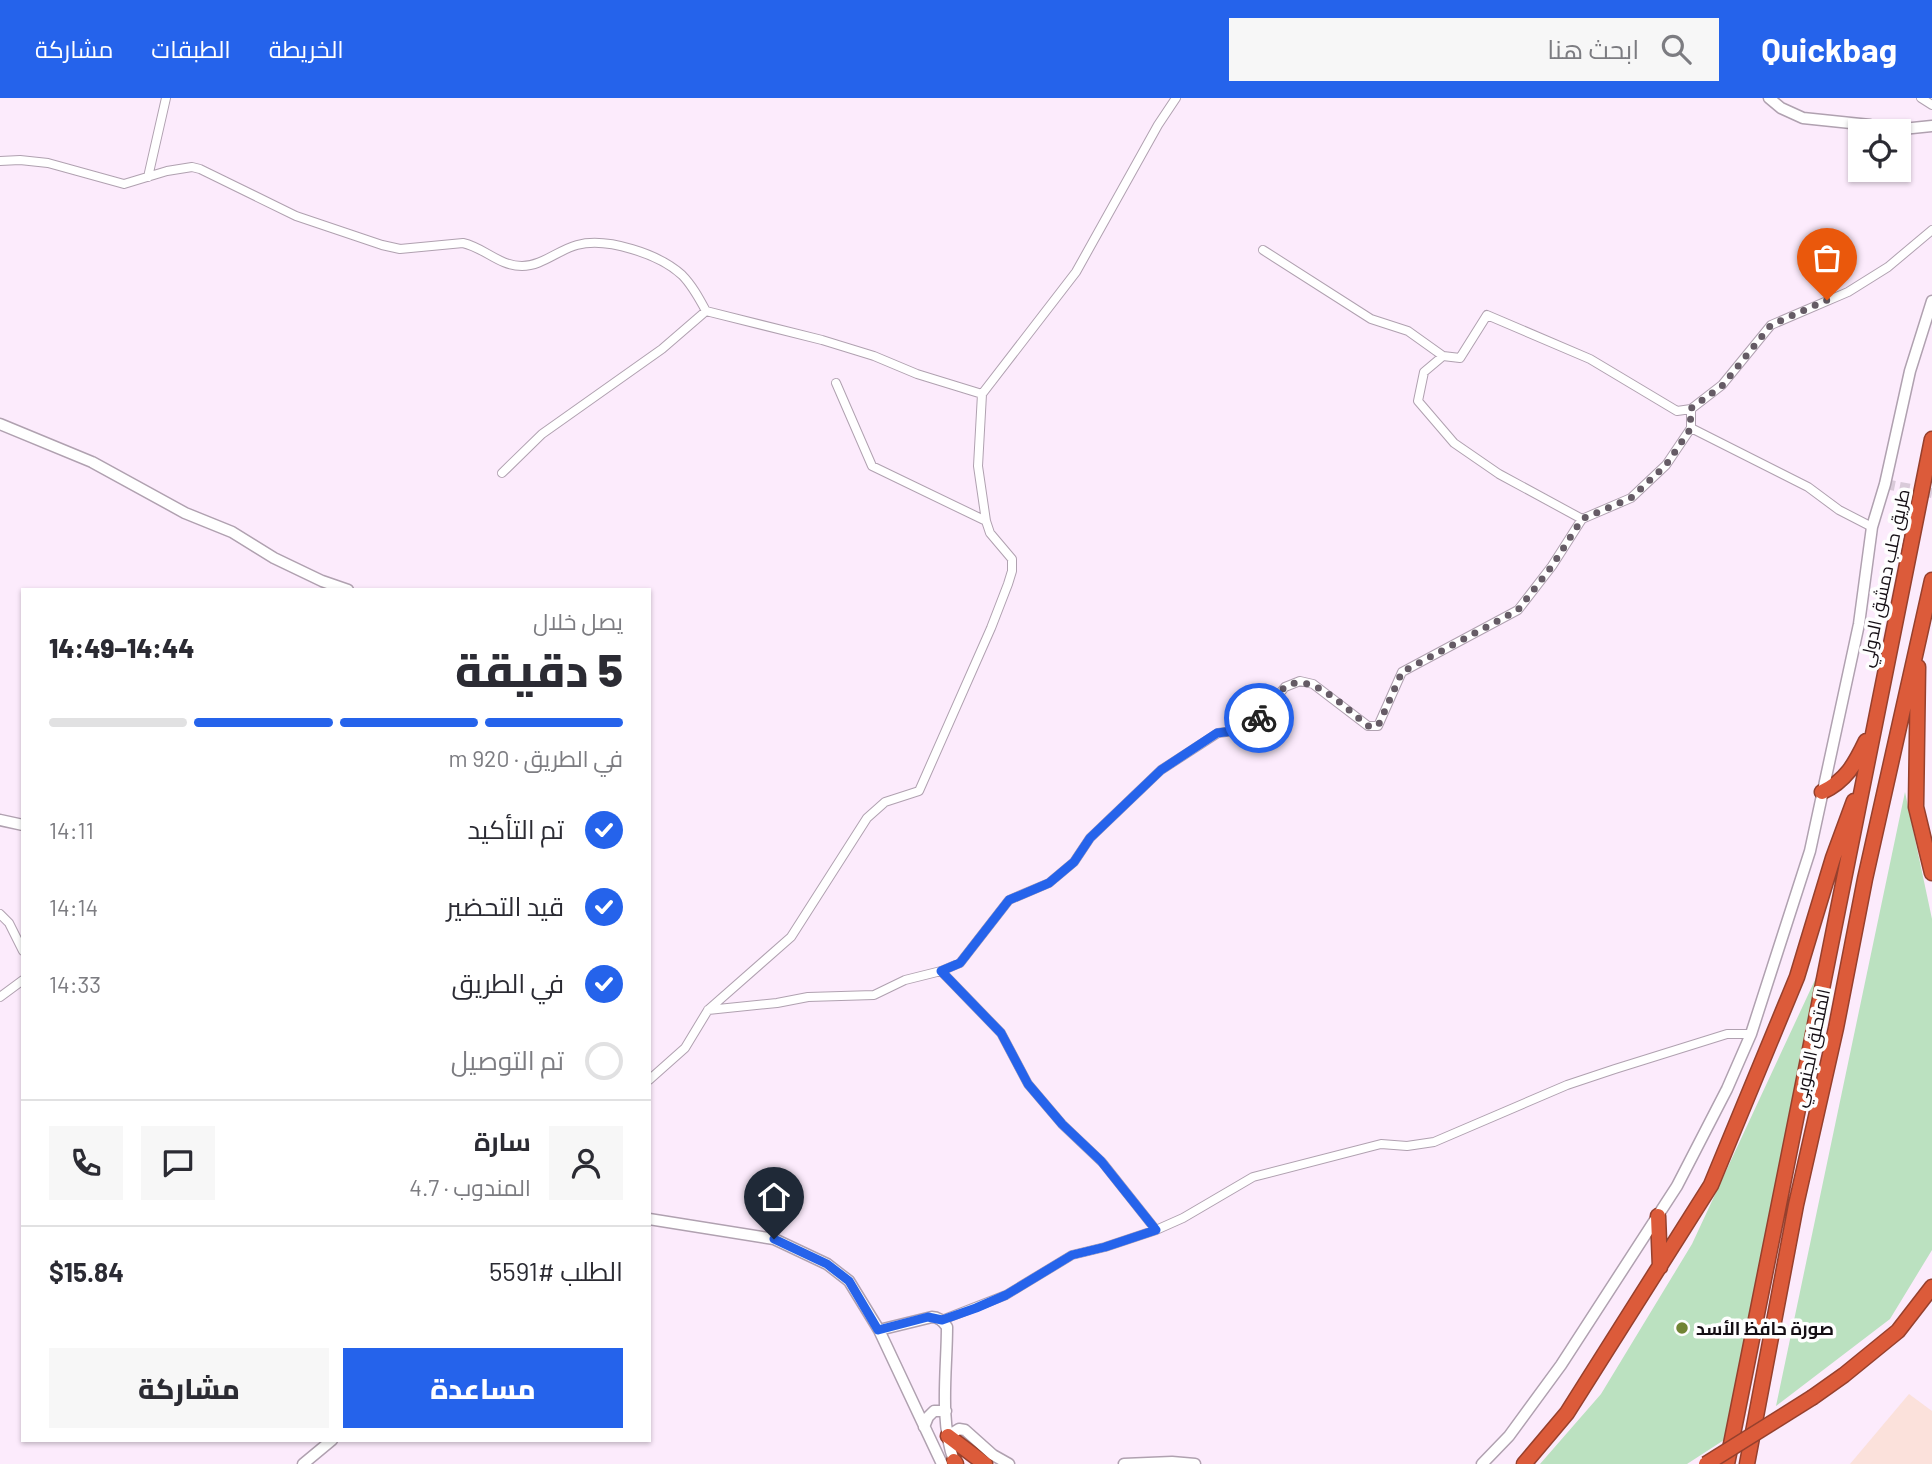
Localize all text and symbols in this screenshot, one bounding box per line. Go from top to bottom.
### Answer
search box [1229,18,1719,81]
text: Quickbag [1761,29,1897,69]
icon: search [1657,30,1695,68]
text: ابحث هنا [1547,33,1639,64]
text: مشاركة [35,34,113,63]
text: الطبقات [151,34,231,63]
text: الخريطة [269,34,344,63]
map controls [1848,119,1911,182]
button: locate [1848,119,1911,182]
pin [1797,228,1857,300]
icon: bag [1808,239,1846,277]
street label: طريق حلب دمشق الدولي [1854,487,1918,670]
text: يصل خلال [533,607,623,635]
text: 14:44–14:49 [49,632,195,663]
text: 5 دقيقة [455,641,623,696]
courier [1224,683,1294,753]
icon: bike [1240,699,1278,737]
text: في الطريق · 920 m [448,744,623,772]
icon: check [585,811,623,849]
text: تم التأكيد [467,813,564,844]
text: 14:11 [49,816,94,844]
icon: check [585,888,623,926]
text: قيد التحضير [446,890,564,921]
text: 14:14 [49,893,98,921]
icon: check [585,965,623,1003]
text: في الطريق [451,967,564,998]
text: 14:33 [49,970,101,998]
street label: المتحلق الجنوبي [1788,987,1838,1110]
text: تم التوصيل [451,1044,564,1075]
text: سارة [474,1125,531,1156]
button: phone [49,1126,123,1200]
button: chat [141,1126,215,1200]
button: person [549,1126,623,1200]
pin [744,1167,804,1239]
text: المندوب · 4.7 [409,1173,531,1201]
icon: home [755,1178,793,1216]
text: الطلب #5591 [489,1255,623,1286]
text: $15.84 [49,1256,124,1287]
place label: صورة حافظ الأسد [1696,1317,1834,1340]
marker: صورة حافظ الأسد [1674,1320,1690,1336]
button: مشاركة [49,1348,329,1428]
button: مساعدة [343,1348,623,1428]

